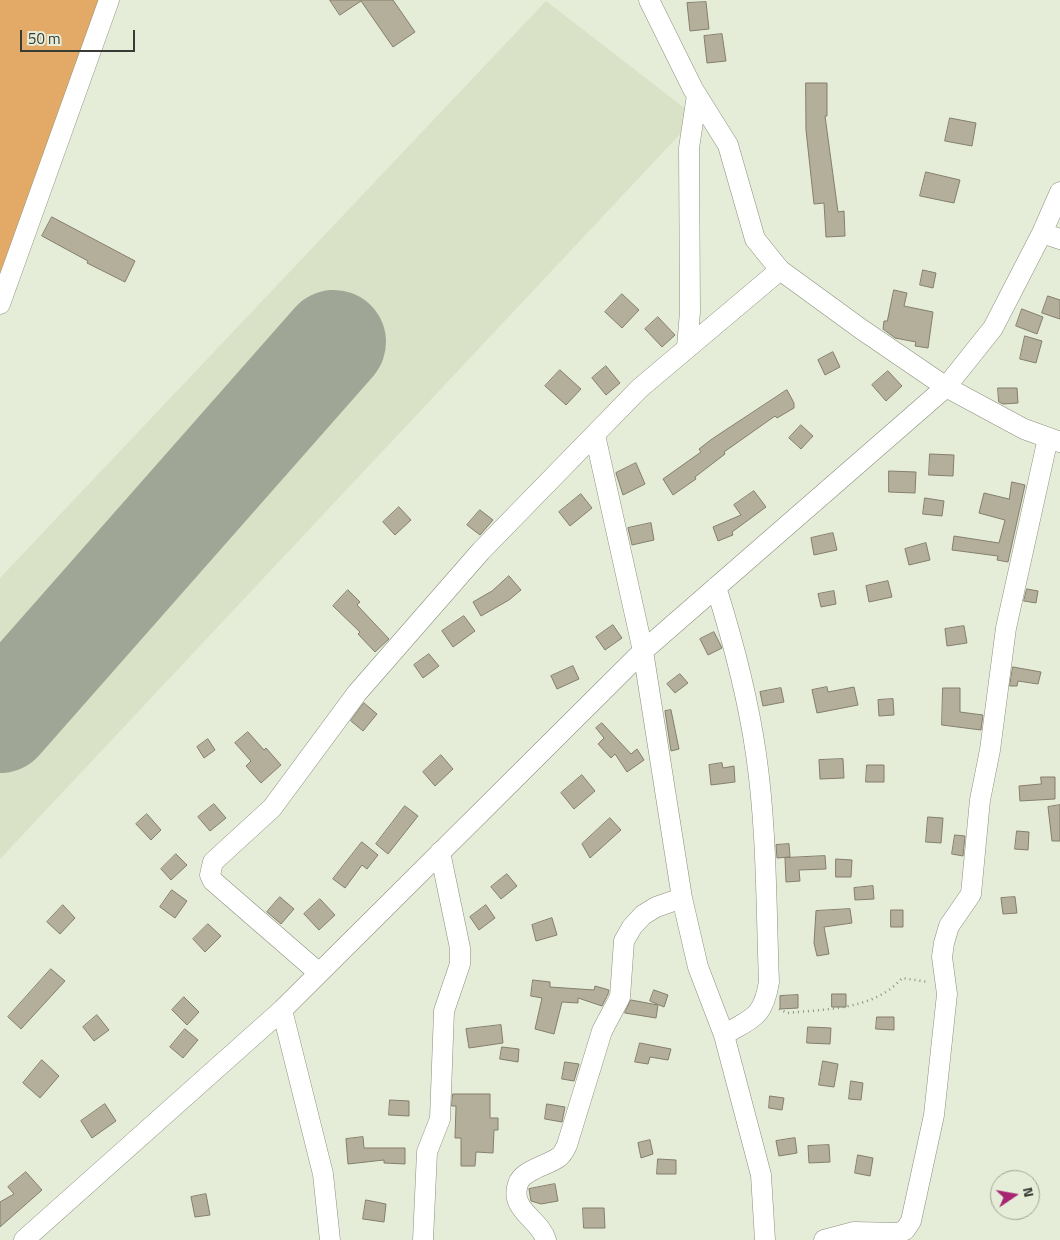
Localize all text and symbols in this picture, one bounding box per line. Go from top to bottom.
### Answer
scale bar [22,20,138,52]
text: 50 m [28,27,61,50]
north arrow [990,1170,1040,1220]
text: N [1018,1185,1040,1199]

